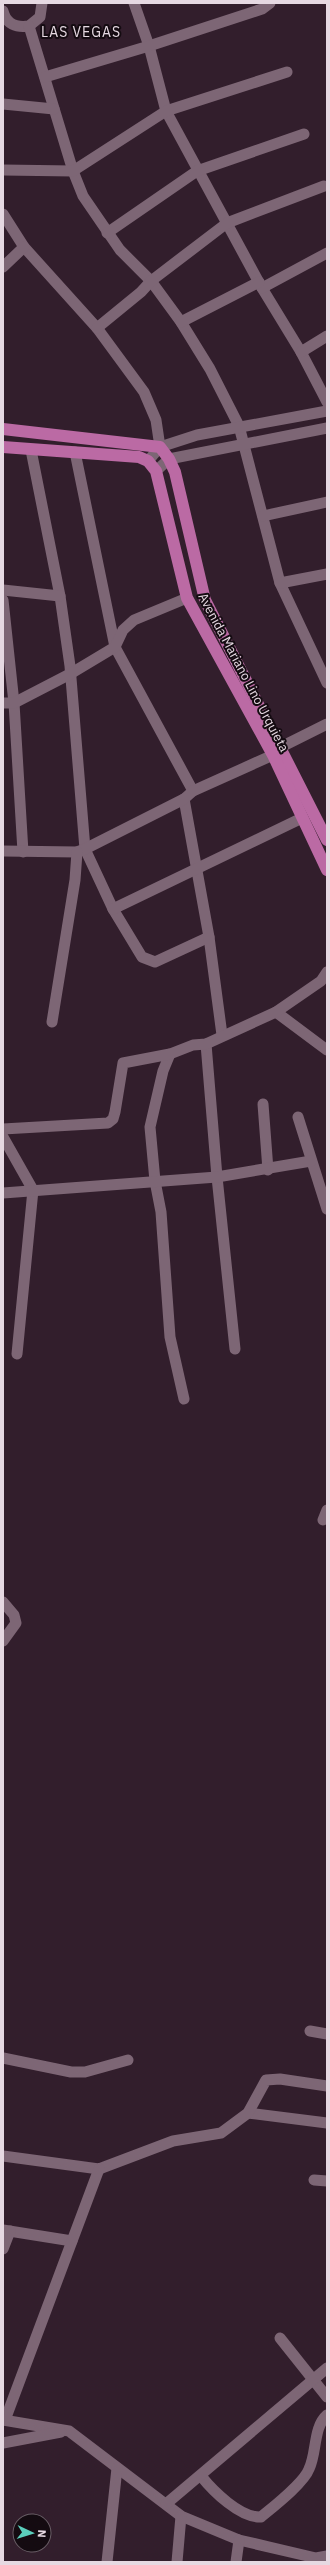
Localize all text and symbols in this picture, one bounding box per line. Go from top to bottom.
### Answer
district label: LAS VEGAS [41,23,121,41]
street label: Avenida Mariano Lino Urquieta [194,590,293,755]
north arrow [12,2513,52,2553]
text: N [35,2529,49,2538]

